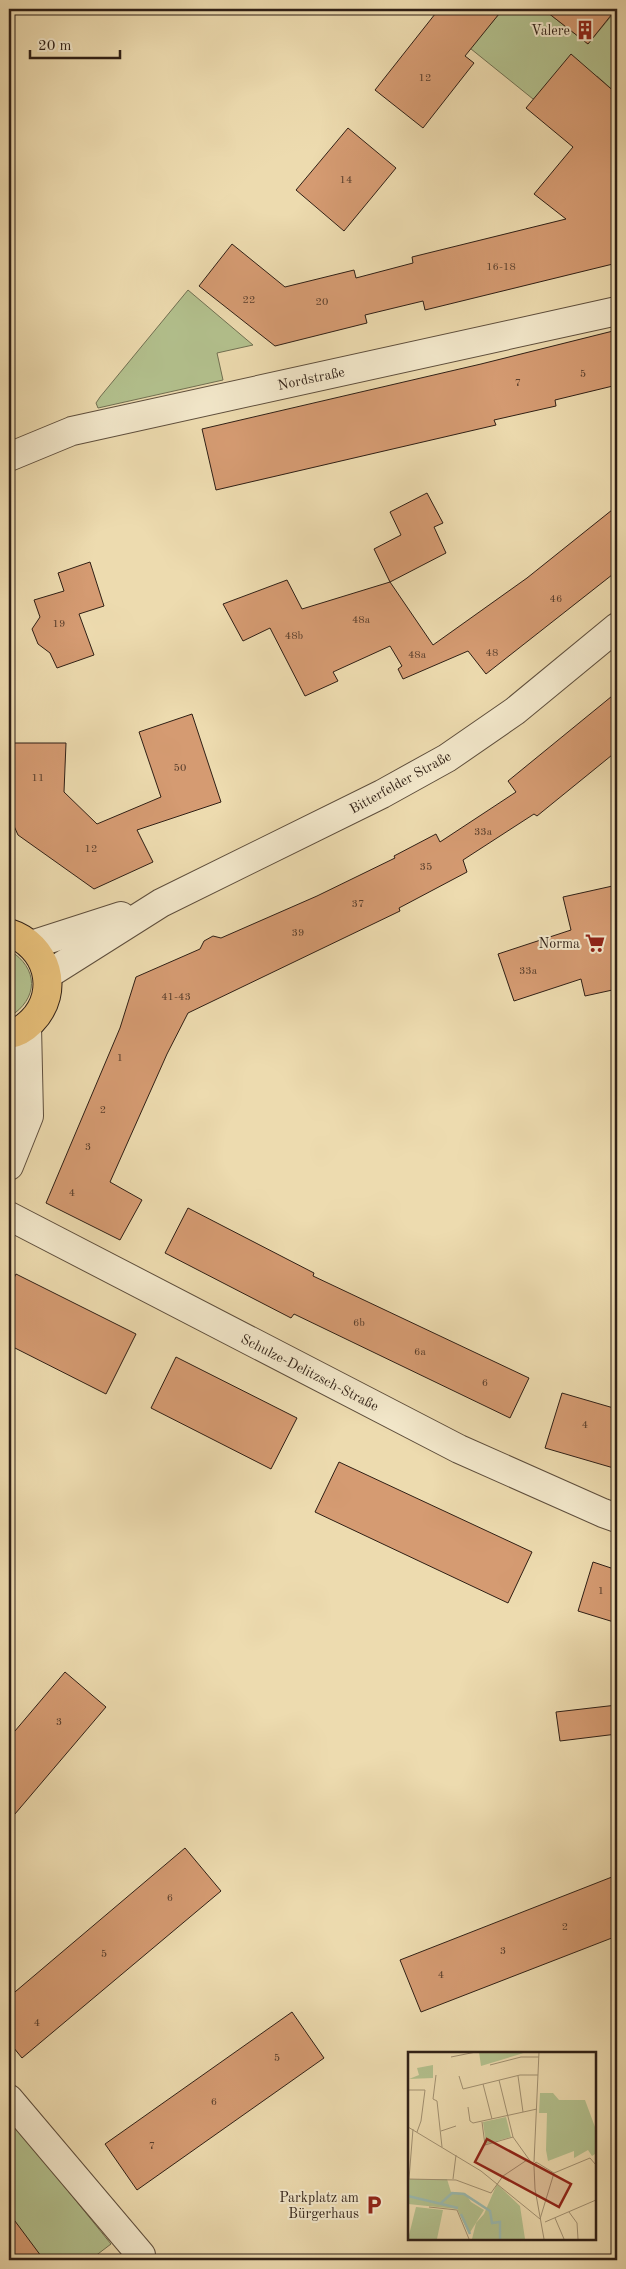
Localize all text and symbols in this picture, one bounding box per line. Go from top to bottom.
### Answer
building icon: Valere [574,19,596,41]
place label: Valere [531,24,570,38]
scale bar [30,28,120,60]
text: 20 m [38,39,72,54]
house number: 12 [419,73,431,84]
house number: 14 [340,175,352,186]
house number: 16-18 [486,262,516,273]
house number: 22 [243,295,255,306]
house number: 20 [316,297,328,308]
street label: Nordstraße [276,365,346,393]
house number: 5 [580,369,586,380]
house number: 7 [515,378,521,389]
house number: 46 [550,594,562,605]
house number: 48a [352,615,371,626]
house number: 19 [53,619,65,630]
house number: 48b [285,631,304,642]
house number: 48 [486,648,498,659]
house number: 48a [408,650,427,661]
street label: Bitterfelder Straße [347,749,454,817]
house number: 50 [174,763,186,774]
house number: 11 [32,773,44,784]
house number: 33a [474,827,493,838]
house number: 12 [85,844,97,855]
house number: 35 [420,862,432,873]
house number: 37 [352,899,364,910]
house number: 39 [292,928,304,939]
supermarket icon: Norma [584,932,606,954]
place label: Norma [539,937,580,951]
house number: 33a [519,966,538,977]
house number: 41-43 [161,992,191,1003]
house number: 1 [117,1053,123,1064]
house number: 2 [100,1105,106,1116]
house number: 3 [85,1142,91,1153]
house number: 4 [69,1188,75,1199]
house number: 6b [353,1318,365,1329]
street label: Schulze-Delitzsch-Straße [238,1332,381,1414]
house number: 6a [414,1347,426,1358]
house number: 6 [482,1378,488,1389]
house number: 4 [582,1420,588,1431]
house number: 1 [598,1586,604,1597]
house number: 3 [56,1717,62,1728]
house number: 6 [167,1893,173,1904]
house number: 2 [562,1922,568,1933]
house number: 3 [500,1946,506,1957]
house number: 5 [101,1949,107,1960]
house number: 4 [438,1970,444,1981]
house number: 4 [34,2018,40,2029]
inset map [408,2052,596,2239]
house number: 5 [274,2053,280,2064]
house number: 6 [211,2097,217,2108]
house number: 7 [149,2141,155,2152]
place label: Parkplatz am Bürgerhaus [279,2191,359,2221]
parking icon: Parkplatz am Bürgerhaus [363,2194,385,2216]

